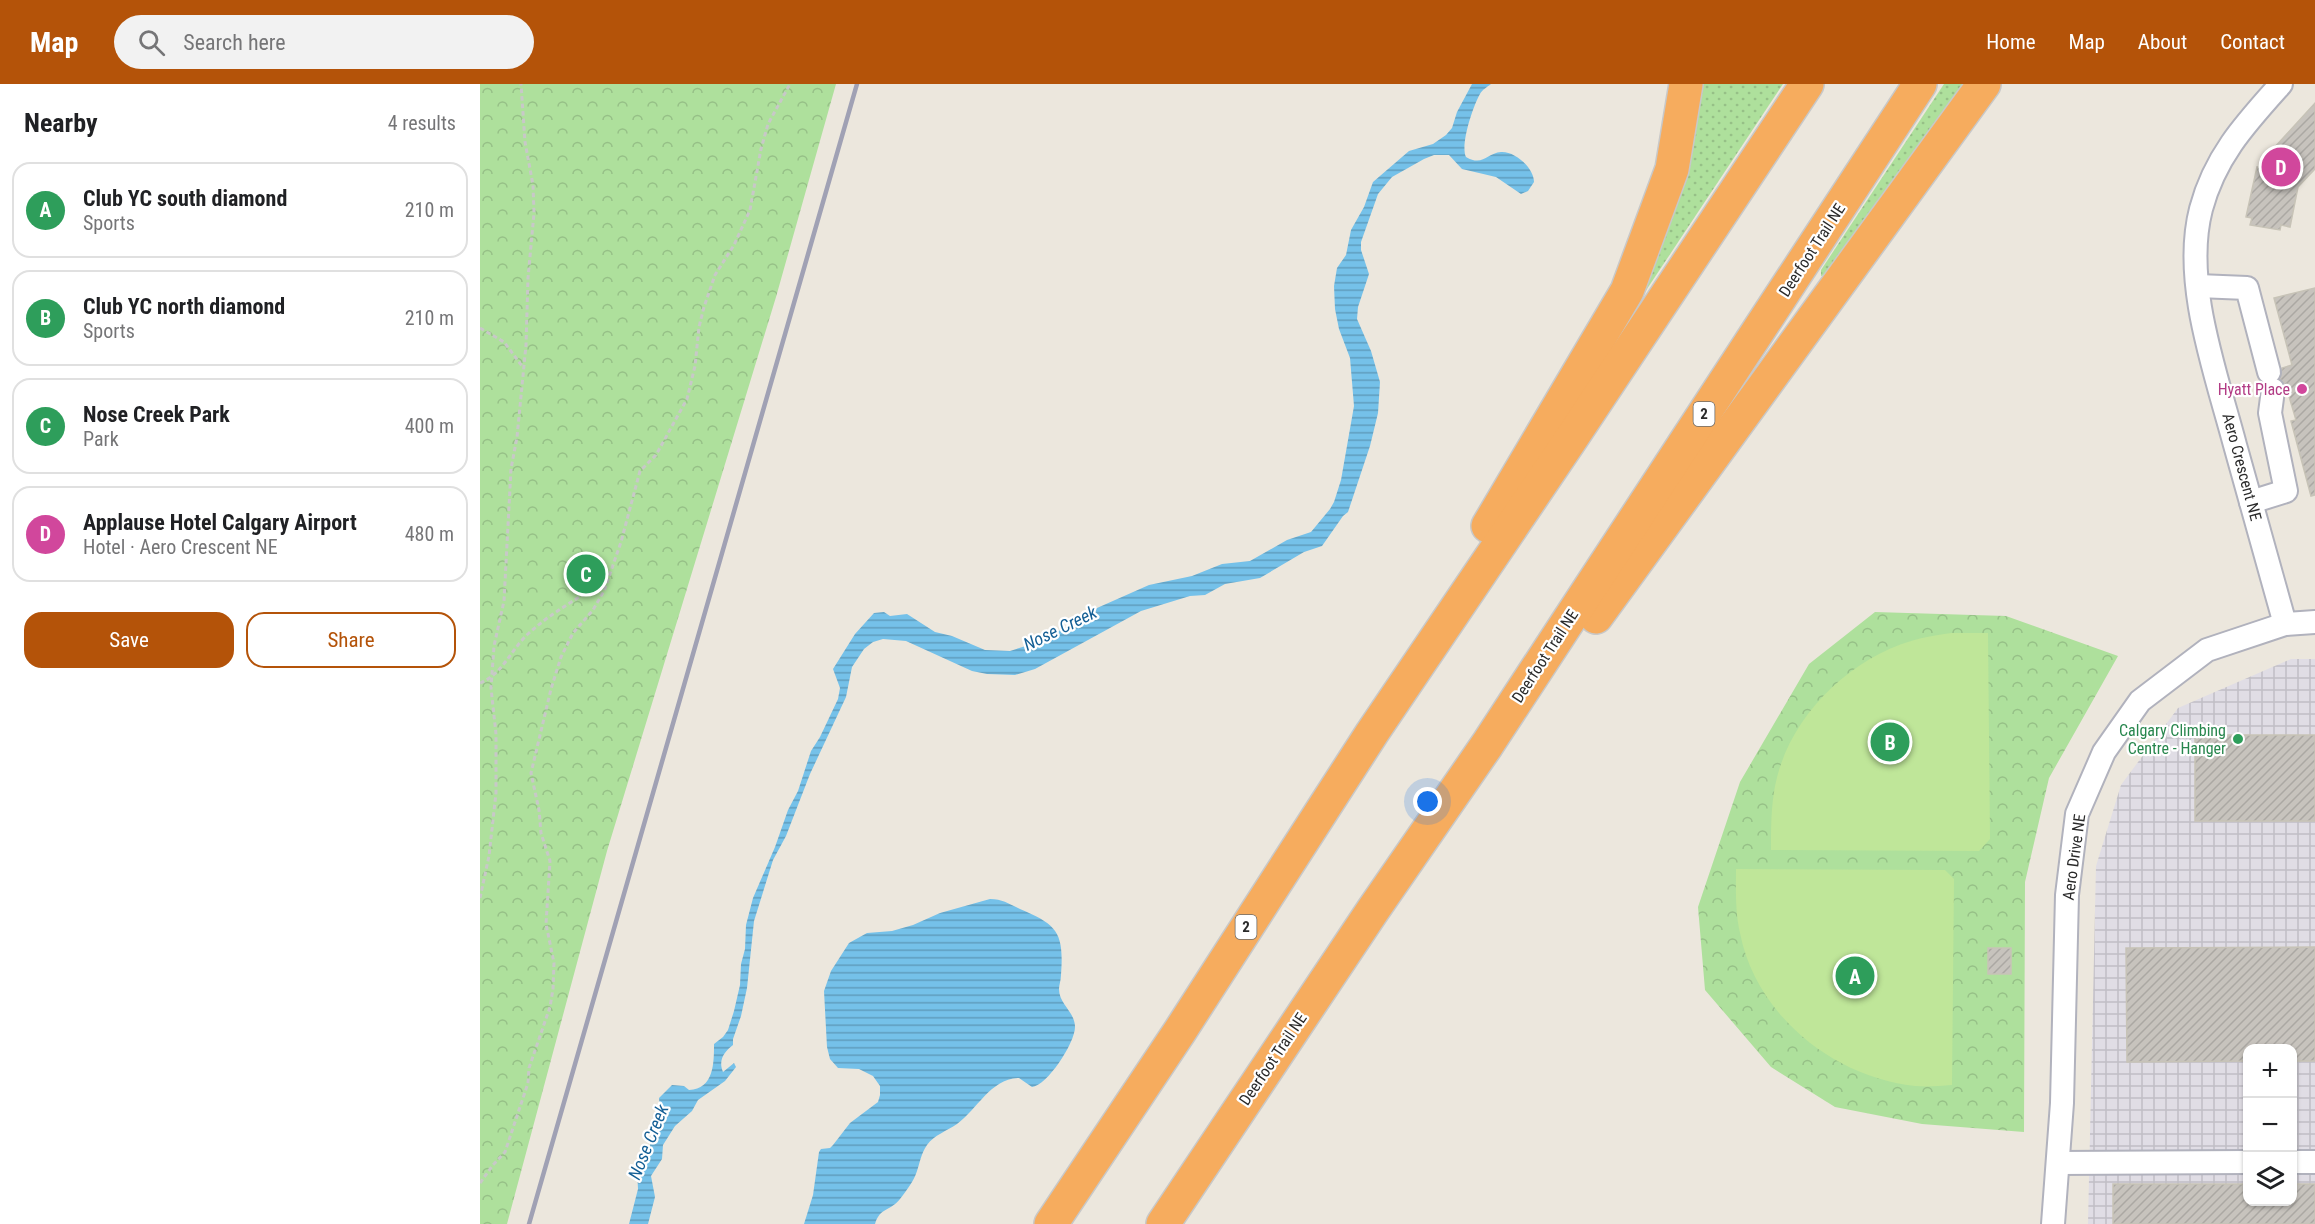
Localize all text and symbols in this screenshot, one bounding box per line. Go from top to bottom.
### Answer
search box [114,15,534,69]
text: Map [30,26,78,59]
icon: search [135,26,168,59]
text: Search here [183,30,286,55]
text: Home [1986,30,2036,54]
text: Map [2069,30,2105,54]
text: About [2138,30,2187,54]
text: Contact [2220,30,2285,54]
text: Nearby [24,108,98,138]
text: 4 results [388,111,456,135]
pin: D [2262,144,2300,190]
text: Club YC south diamond [83,186,287,211]
text: A [40,198,51,222]
text: 210 m [405,198,454,222]
street label: Deerfoot Trail NE [1775,200,1849,300]
text: Sports [83,211,135,235]
text: Club YC north diamond [83,294,285,319]
text: B [40,306,51,330]
text: 210 m [405,306,454,330]
text: Sports [83,319,135,343]
place label: Hyatt Place [2218,380,2290,399]
marker: Hyatt Place [2295,382,2309,396]
text: Nose Creek Park [83,402,230,427]
road number: 2 [1694,402,1714,426]
street label: Aero Crescent NE [2219,411,2266,523]
text: C [40,414,51,438]
text: 400 m [405,414,454,438]
text: Park [83,427,119,451]
text: Applause Hotel Calgary Airport [83,510,357,535]
text: D [40,522,51,546]
text: 480 m [405,522,454,546]
text: Hotel · Aero Crescent NE [83,535,278,559]
pin: C [566,552,606,596]
water label: Nose Creek [1020,601,1101,655]
street label: Deerfoot Trail NE [1508,606,1582,706]
button: Save [24,612,234,668]
button: Share [246,612,456,668]
pin: B [1870,720,1910,764]
place label: Calgary Climbing Centre - Hanger [2119,721,2226,758]
marker: Calgary Climbing Centre - Hanger [2231,732,2245,746]
your location [1413,787,1442,816]
street label: Aero Drive NE [2059,813,2089,901]
road number: 2 [1236,915,1257,939]
pin: A [1836,954,1874,998]
street label: Deerfoot Trail NE [1235,1009,1311,1109]
map controls [2243,1044,2297,1206]
button: + [2243,1044,2297,1098]
button: − [2243,1098,2297,1152]
water label: Nose Creek [623,1100,673,1183]
button: layers [2243,1152,2297,1206]

